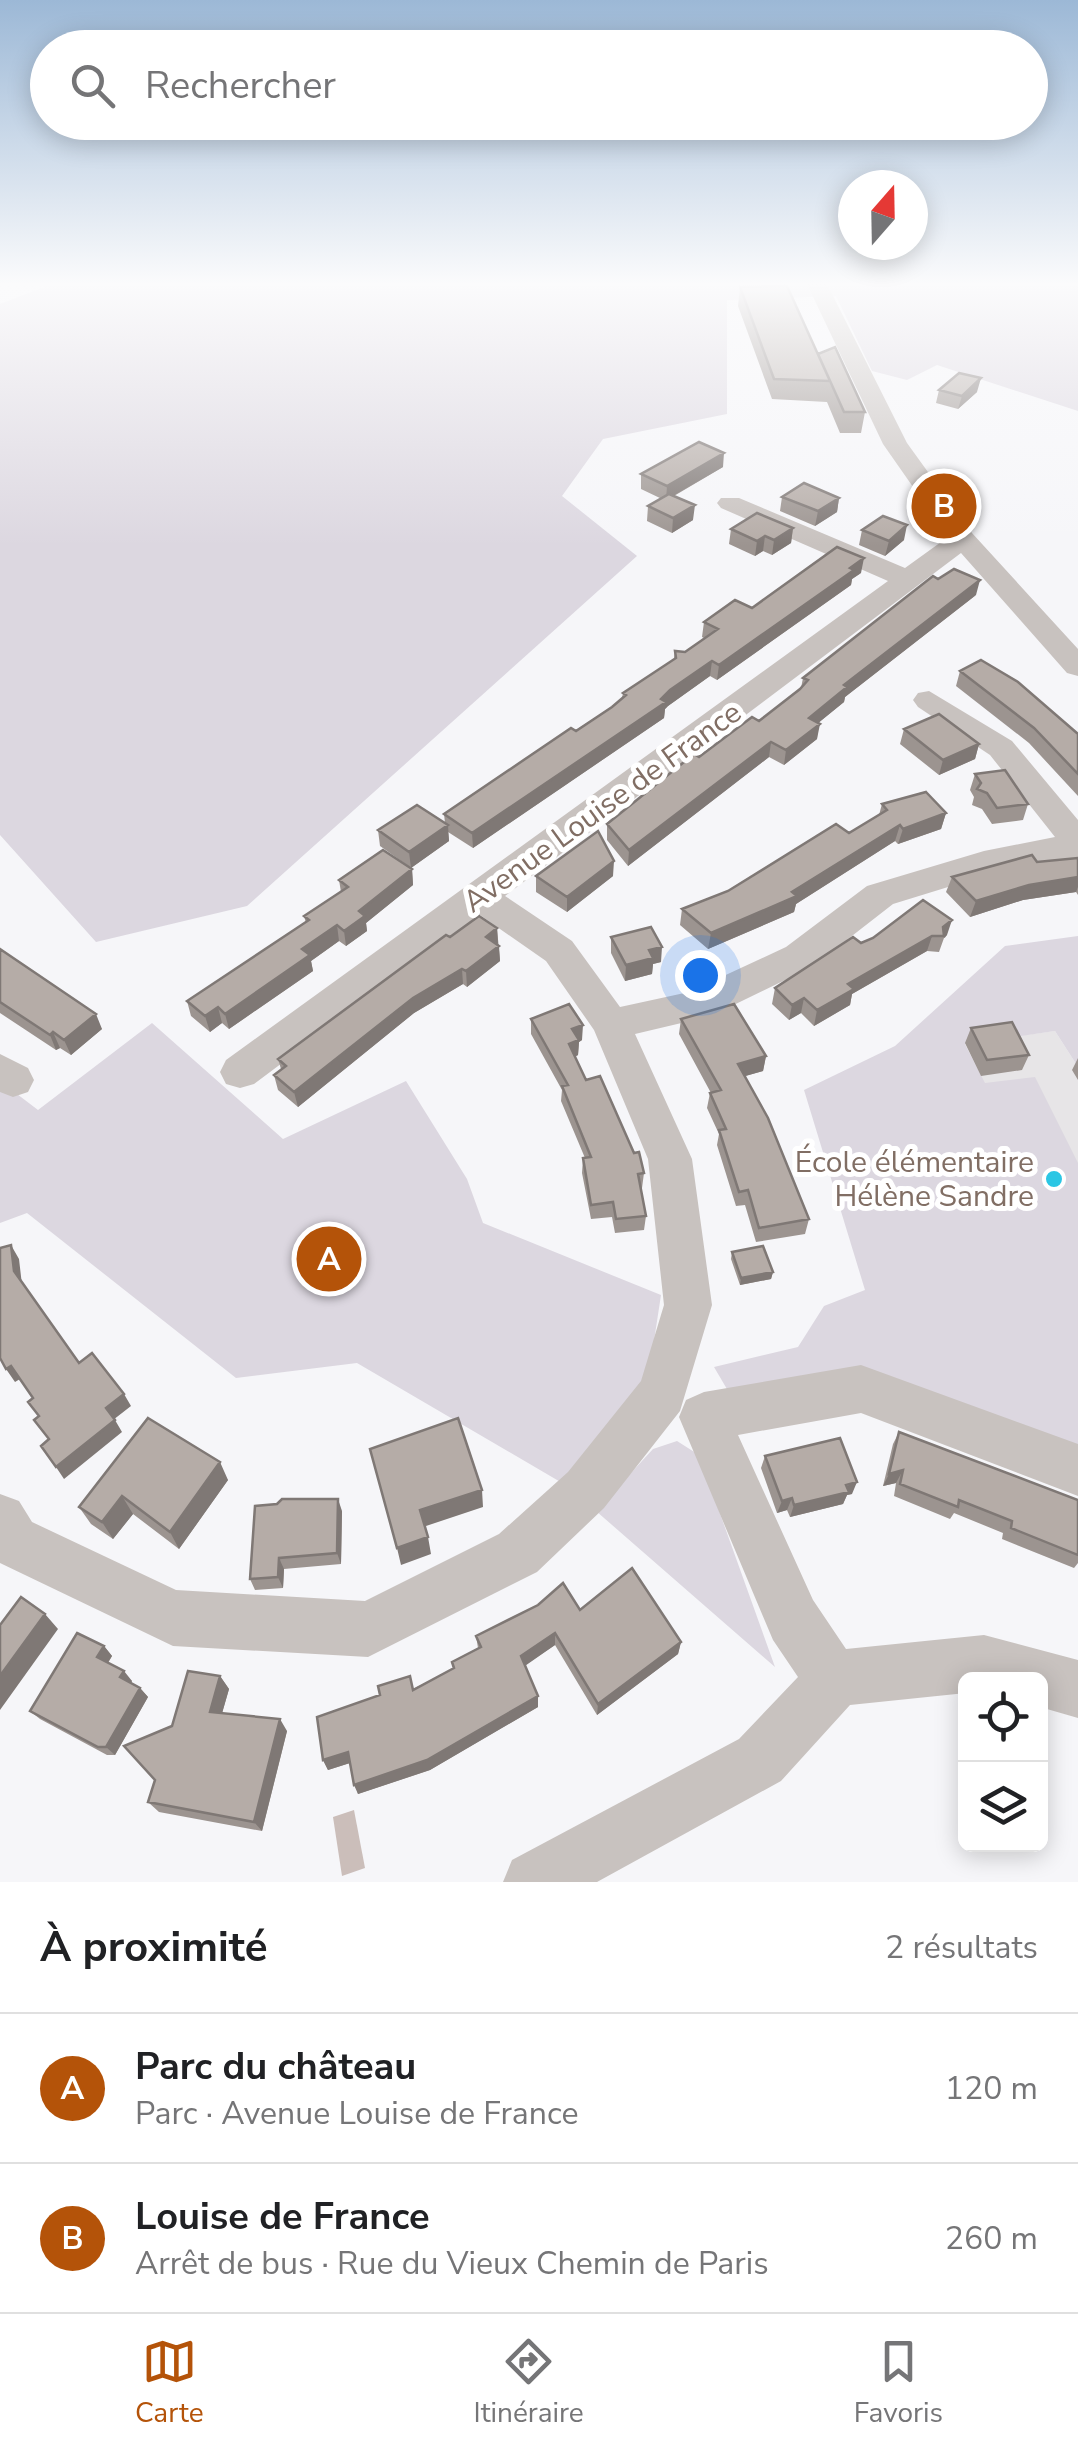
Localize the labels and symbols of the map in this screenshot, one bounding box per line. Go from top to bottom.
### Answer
north arrow [838,170,928,260]
pin: B [912,468,976,544]
street label: Avenue Louise de France [455,692,750,922]
your location [675,950,726,1001]
place label: École élémentaire Hélène Sandre [795,1142,1034,1217]
marker: École élémentaire Hélène Sandre [1043,1168,1065,1190]
pin: A [296,1222,362,1296]

